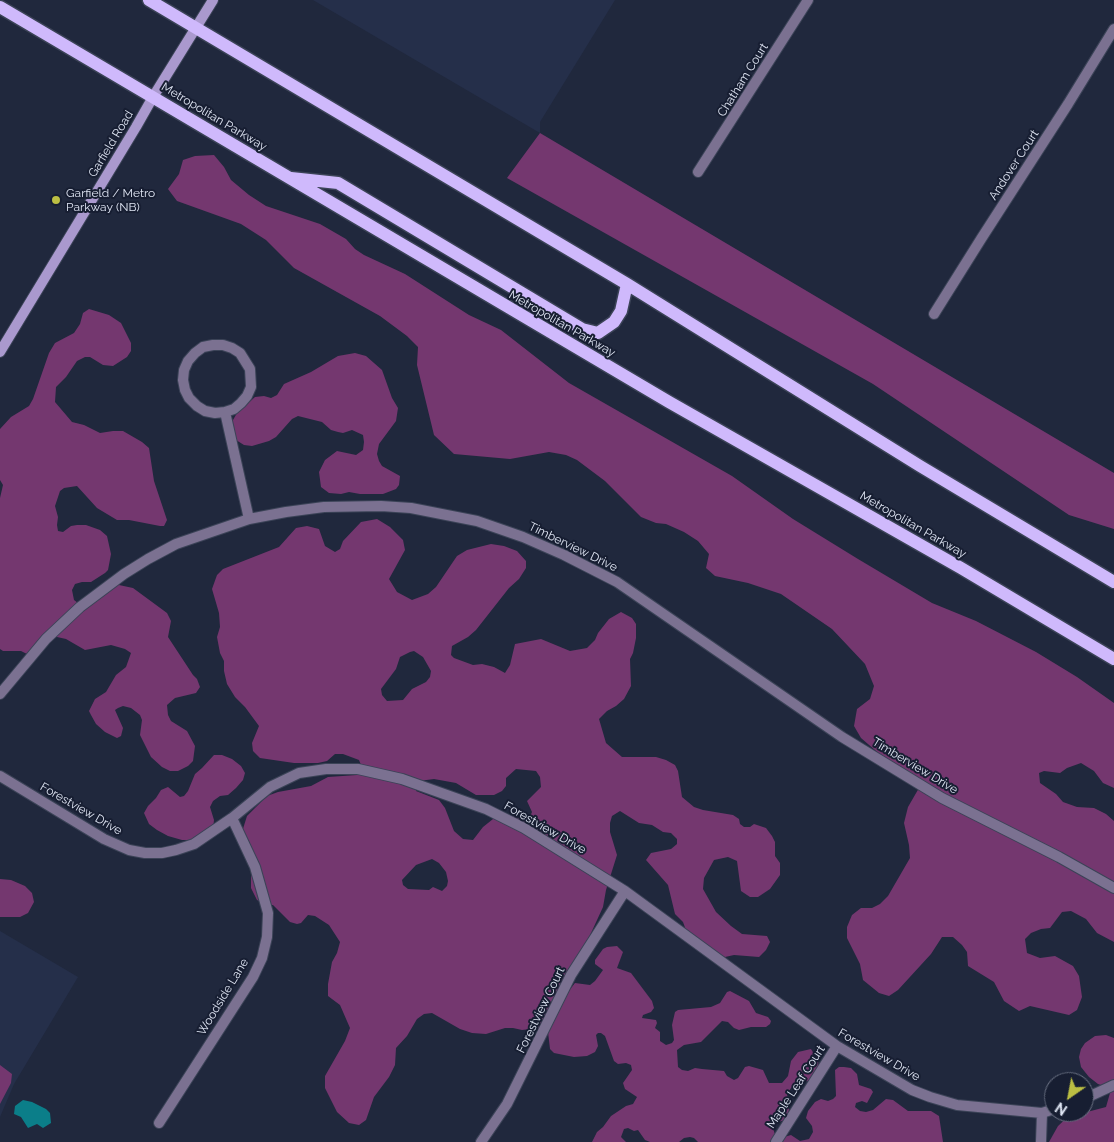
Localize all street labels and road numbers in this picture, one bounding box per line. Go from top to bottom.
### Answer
street label: Chatham Court [715,41,771,119]
street label: Metropolitan Parkway [159,80,269,154]
street label: Garfield Road [86,108,136,180]
street label: Andover Court [986,127,1042,203]
street label: Metropolitan Parkway [506,288,618,360]
street label: Metropolitan Parkway [857,489,969,561]
street label: Timberview Drive [526,519,620,575]
street label: Timberview Drive [870,735,960,797]
street label: Forestview Drive [38,780,124,838]
street label: Forestview Drive [502,799,588,857]
street label: Woodside Lane [194,956,252,1038]
street label: Forestview Court [514,965,568,1055]
street label: Forestview Drive [836,1026,922,1084]
street label: Maple Leaf Court [764,1043,828,1131]

